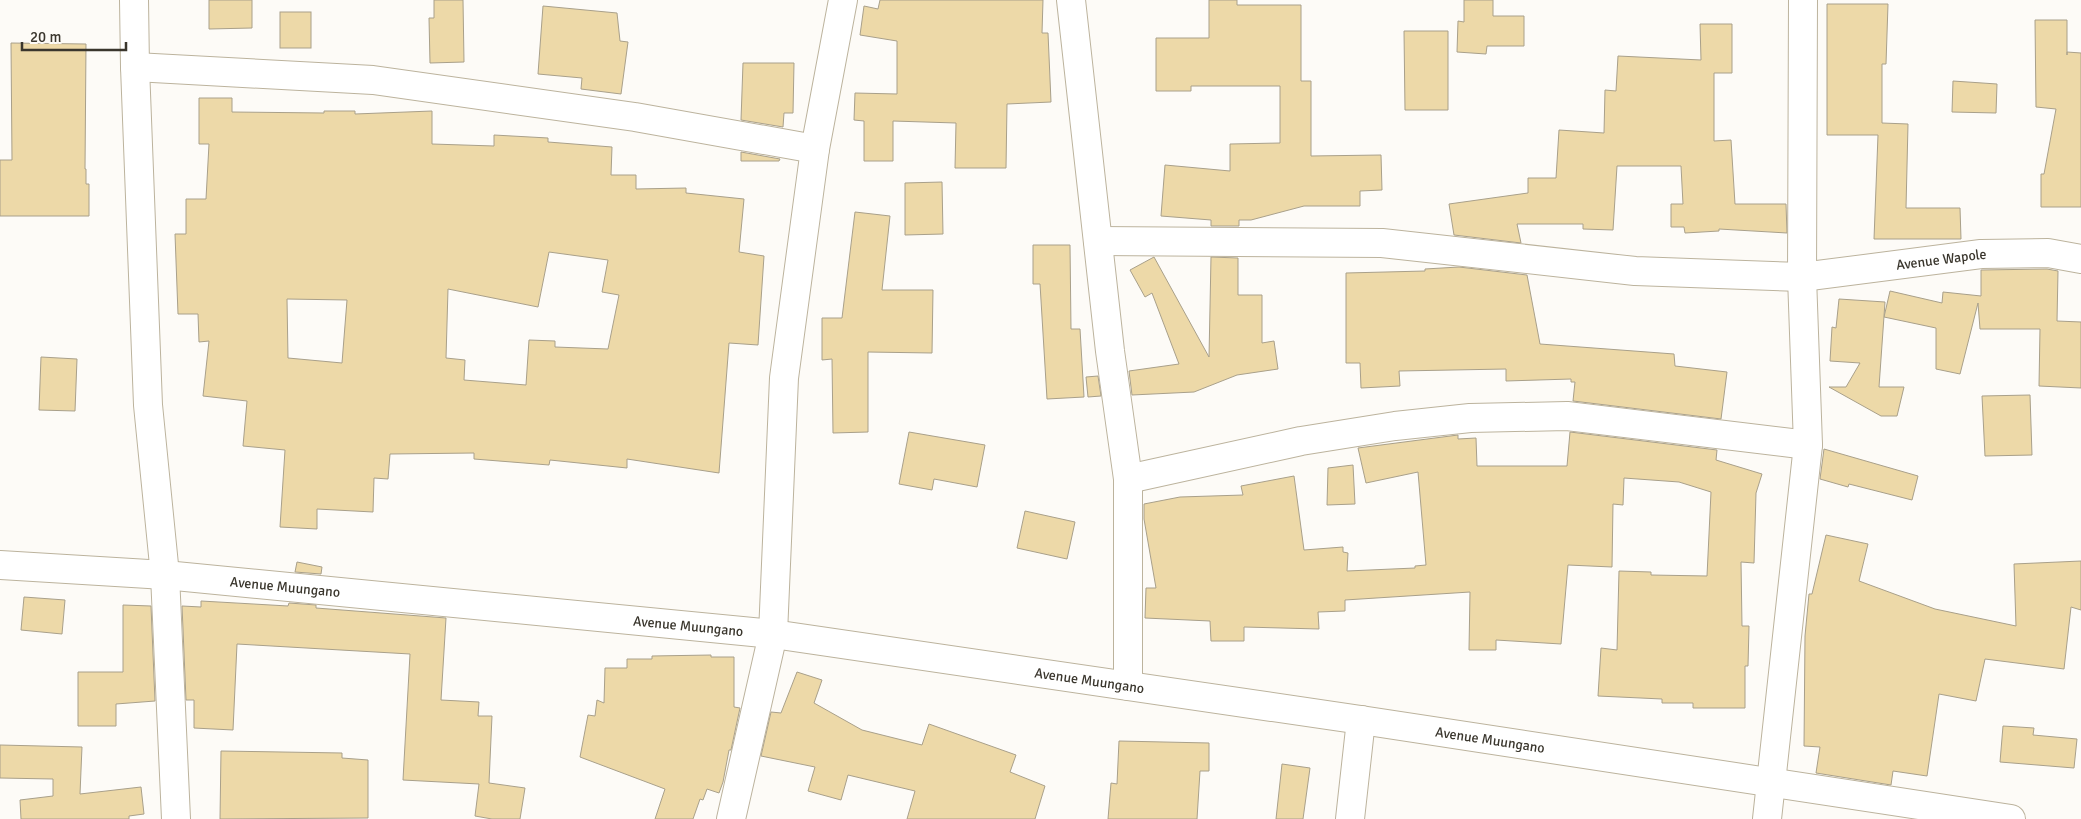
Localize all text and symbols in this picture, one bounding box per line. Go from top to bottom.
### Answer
scale bar [22,20,126,52]
text: 20 m [30,28,61,46]
street label: Avenue Wapole [1895,245,1987,273]
street label: Avenue Muungano [229,573,341,600]
street label: Avenue Muungano [632,612,744,640]
street label: Avenue Muungano [1033,664,1145,697]
street label: Avenue Muungano [1434,723,1546,756]

